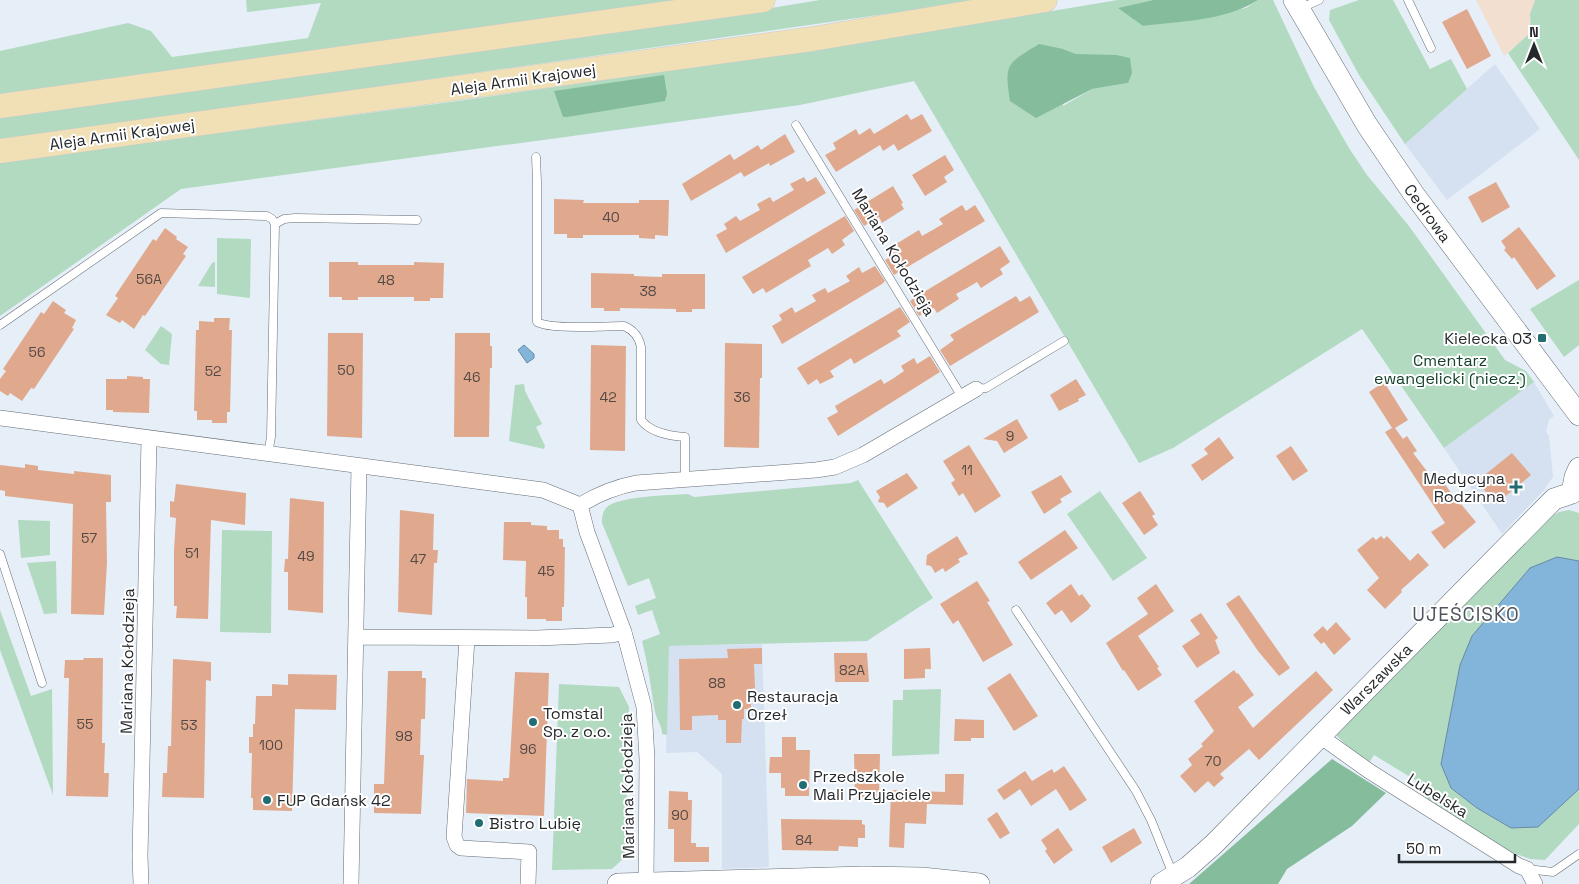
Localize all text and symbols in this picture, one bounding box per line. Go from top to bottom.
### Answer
north arrow [1509,20,1559,70]
text: N [1529,23,1539,41]
street label: Aleja Armii Krajowej [449,59,597,100]
street label: Aleja Armii Krajowej [48,114,196,155]
street label: Cedrowa [1399,180,1456,247]
street label: Mariana Kołodzieja [847,184,940,320]
house number: 40 [602,208,620,226]
house number: 56A [136,270,162,288]
house number: 48 [377,271,395,289]
house number: 38 [639,282,657,300]
place label: Kielecka 03 [1444,328,1532,349]
marker: Kielecka 03 [1536,332,1548,344]
house number: 56 [29,343,45,361]
park label: Cmentarz ewangelicki (niecz.) [1374,350,1526,389]
house number: 50 [337,361,355,379]
house number: 52 [205,362,221,380]
house number: 46 [463,368,481,386]
house number: 42 [599,388,617,406]
house number: 36 [733,388,751,406]
house number: 9 [1006,427,1014,445]
house number: 11 [961,461,973,479]
place label: Medycyna Rodzinna [1423,468,1505,507]
marker: Medycyna Rodzinna [1509,480,1523,494]
house number: 57 [81,529,97,547]
house number: 51 [185,544,199,562]
house number: 49 [297,547,315,565]
house number: 47 [410,550,426,568]
house number: 45 [537,562,555,580]
street label: Mariana Kołodzieja [116,588,139,734]
district label: UJEŚCISKO [1412,602,1520,627]
street label: Warszawska [1336,639,1417,720]
house number: 82A [839,661,865,679]
house number: 88 [708,674,726,692]
place label: Restauracja Orzeł [747,686,838,725]
marker: Restauracja Orzeł [731,699,743,711]
place label: Tomstal Sp. z o.o. [543,703,611,742]
street label: Mariana Kołodzieja [616,713,639,859]
house number: 55 [77,715,93,733]
house number: 53 [181,716,197,734]
marker: Tomstal Sp. z o.o. [527,716,539,728]
house number: 98 [395,727,413,745]
house number: 100 [259,736,283,754]
house number: 96 [519,740,537,758]
house number: 70 [1205,752,1221,770]
place label: Przedszkole Mali Przyjaciele [813,766,931,805]
street label: Lubelska [1403,768,1472,822]
marker: Przedszkole Mali Przyjaciele [797,779,809,791]
place label: FUP Gdańsk 42 [277,790,391,811]
marker: FUP Gdańsk 42 [261,794,273,806]
house number: 90 [671,806,689,824]
place label: Bistro Lubię [489,813,581,834]
marker: Bistro Lubię [473,817,485,829]
house number: 84 [795,831,813,849]
scale bar [1399,832,1515,864]
text: 50 m [1406,839,1441,858]

